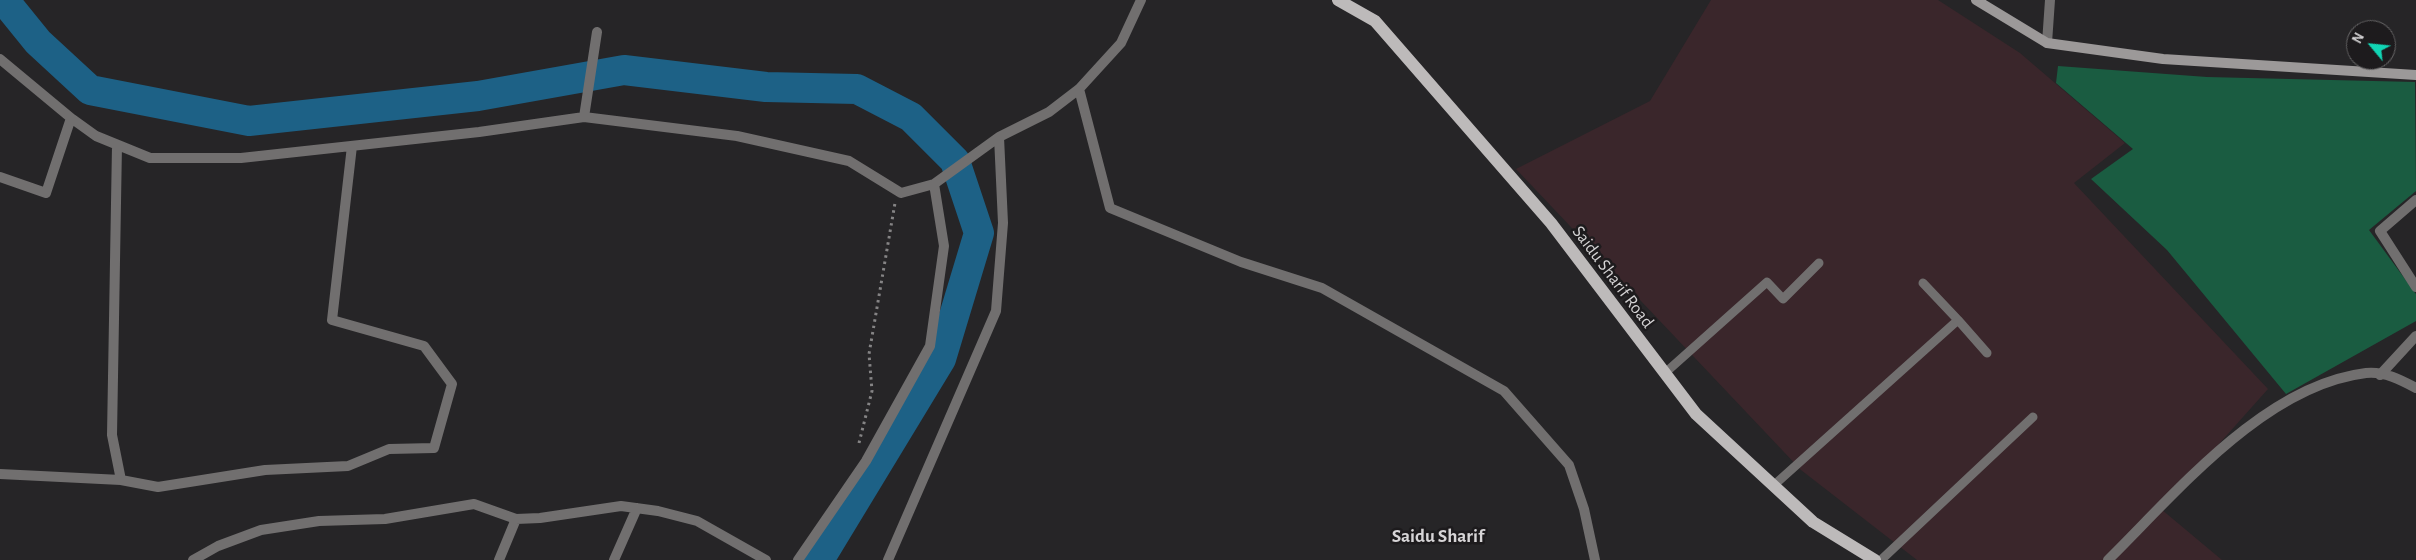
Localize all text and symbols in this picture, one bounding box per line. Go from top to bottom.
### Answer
north arrow [2346,20,2396,70]
text: N [2350,31,2367,46]
street label: Saidu Sharif Road [1568,222,1658,332]
district label: Saidu Sharif [1392,525,1484,547]

